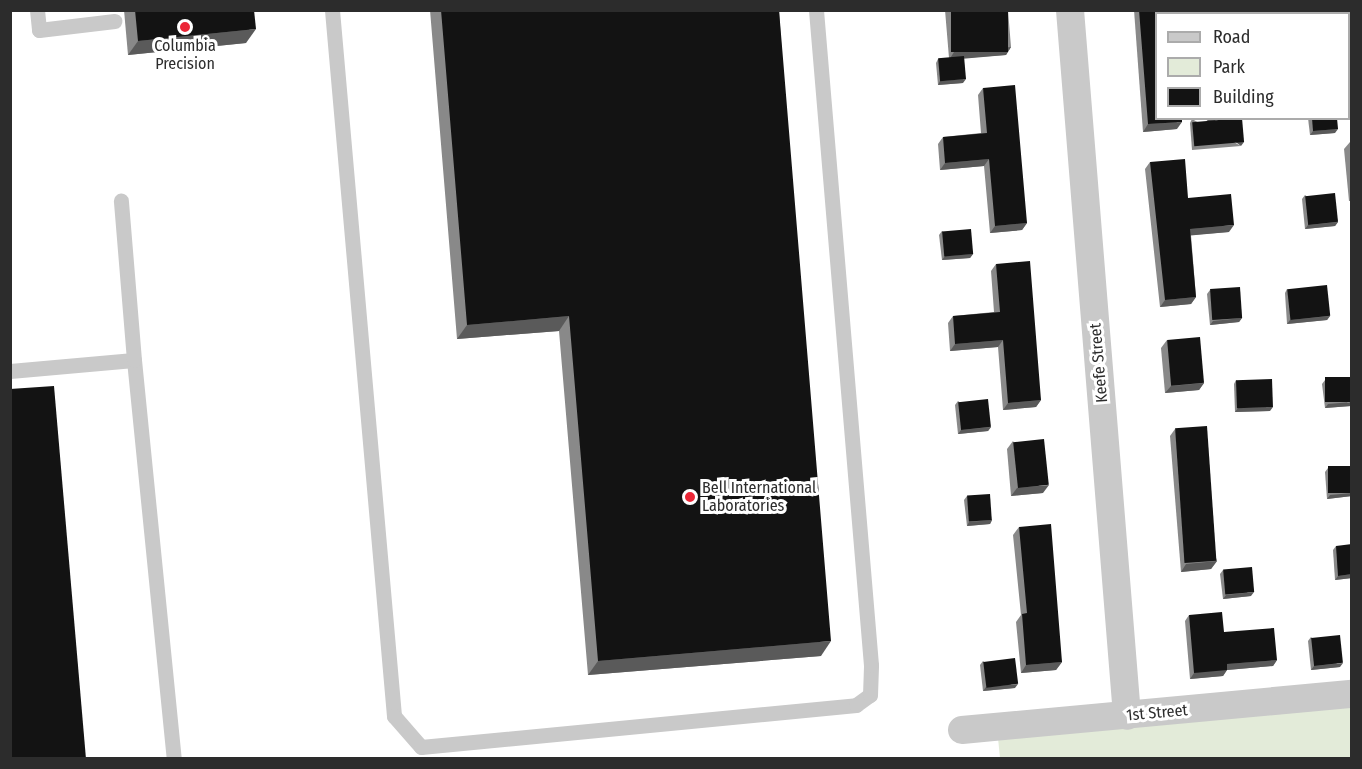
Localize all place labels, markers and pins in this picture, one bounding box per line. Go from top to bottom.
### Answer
marker: Columbia Precision [178,20,192,34]
place label: Columbia Precision [154,36,216,74]
place label: Bell International Laboratories [702,478,816,516]
marker: Bell International Laboratories [683,490,697,504]

